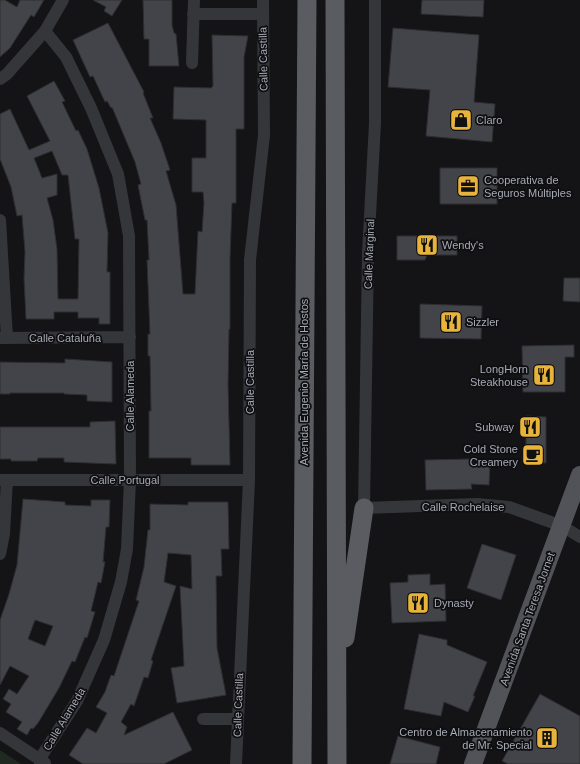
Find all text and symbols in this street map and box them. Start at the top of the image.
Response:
street label: Calle Castilla [256,26,270,91]
shop icon: Claro [448,107,474,133]
place label: Claro [476,114,502,126]
office icon: Cooperativa de Seguros Múltiples [455,173,481,199]
place label: Cooperativa de Seguros Múltiples [484,174,572,199]
street label: Calle Marginal [362,219,376,289]
restaurant icon: Wendy's [414,232,440,258]
place label: Wendy's [442,239,484,251]
street label: Avenida Eugenio María de Hostos [298,298,310,465]
restaurant icon: Sizzler [438,309,464,335]
place label: Sizzler [466,316,499,328]
street label: Calle Cataluña [29,332,102,344]
street label: Calle Castilla [244,349,256,414]
street label: Calle Alameda [124,360,136,431]
restaurant icon: LongHorn Steakhouse [531,362,557,388]
place label: LongHorn Steakhouse [470,363,528,388]
restaurant icon: Subway [517,414,543,440]
place label: Subway [475,421,514,433]
cafe icon: Cold Stone Creamery [520,442,546,468]
place label: Cold Stone Creamery [464,443,518,468]
street label: Calle Portugal [90,474,160,486]
street label: Calle Rochelaise [422,501,504,513]
street label: Avenida Santa Teresa Jornet [497,551,557,687]
restaurant icon: Dynasty [405,590,431,616]
place label: Dynasty [434,597,474,609]
street label: Calle Castilla [231,672,245,737]
street label: Calle Alameda [41,685,88,752]
building icon: Centro de Almacenamiento de Mr. Special [534,725,560,751]
place label: Centro de Almacenamiento de Mr. Special [399,726,532,751]

